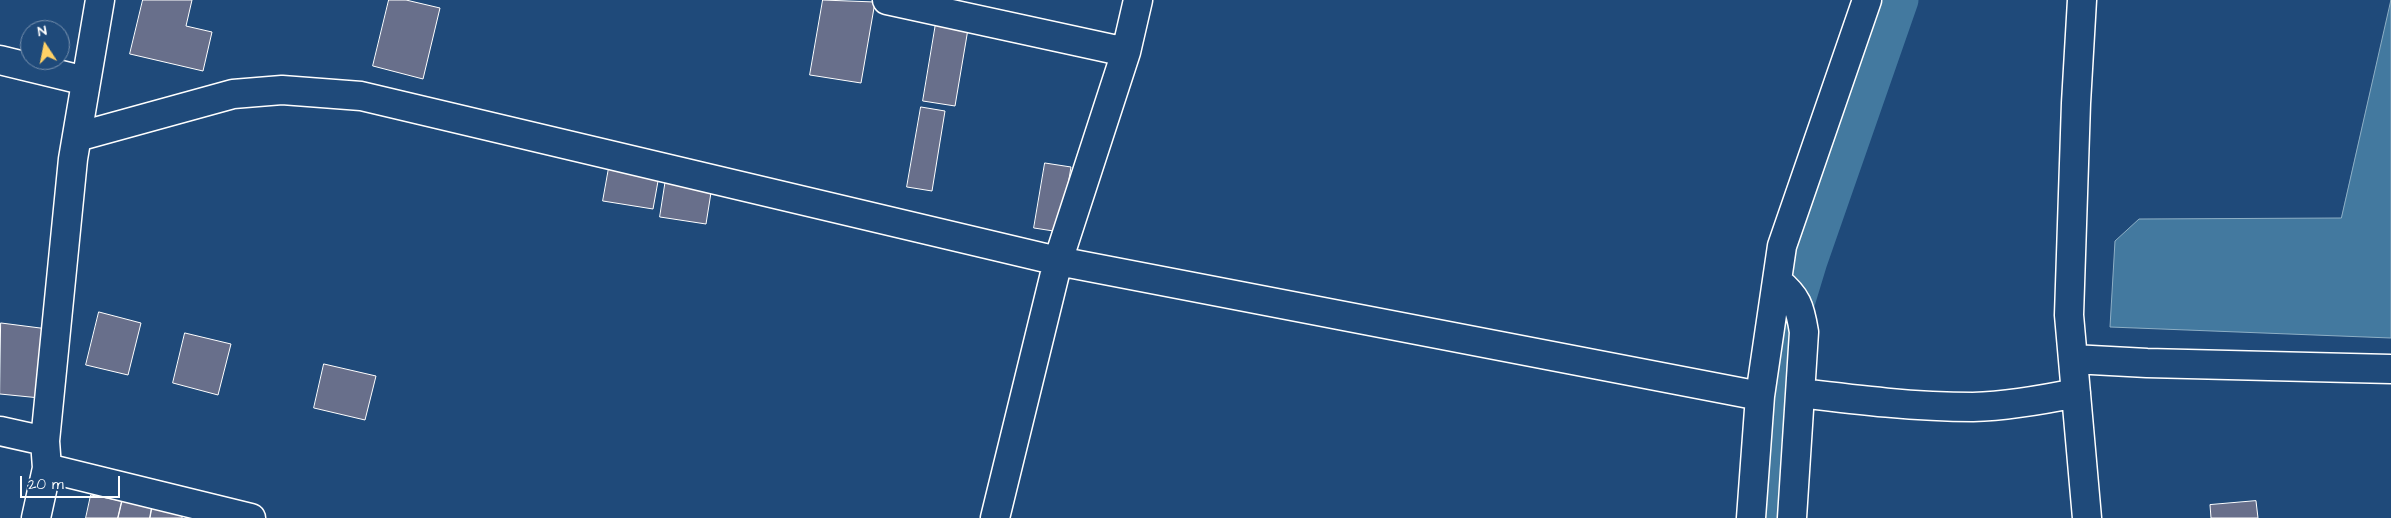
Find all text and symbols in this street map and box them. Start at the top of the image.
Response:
north arrow [20,20,70,70]
text: N [36,21,49,42]
scale bar [22,466,122,498]
text: 20 m [28,474,64,495]

